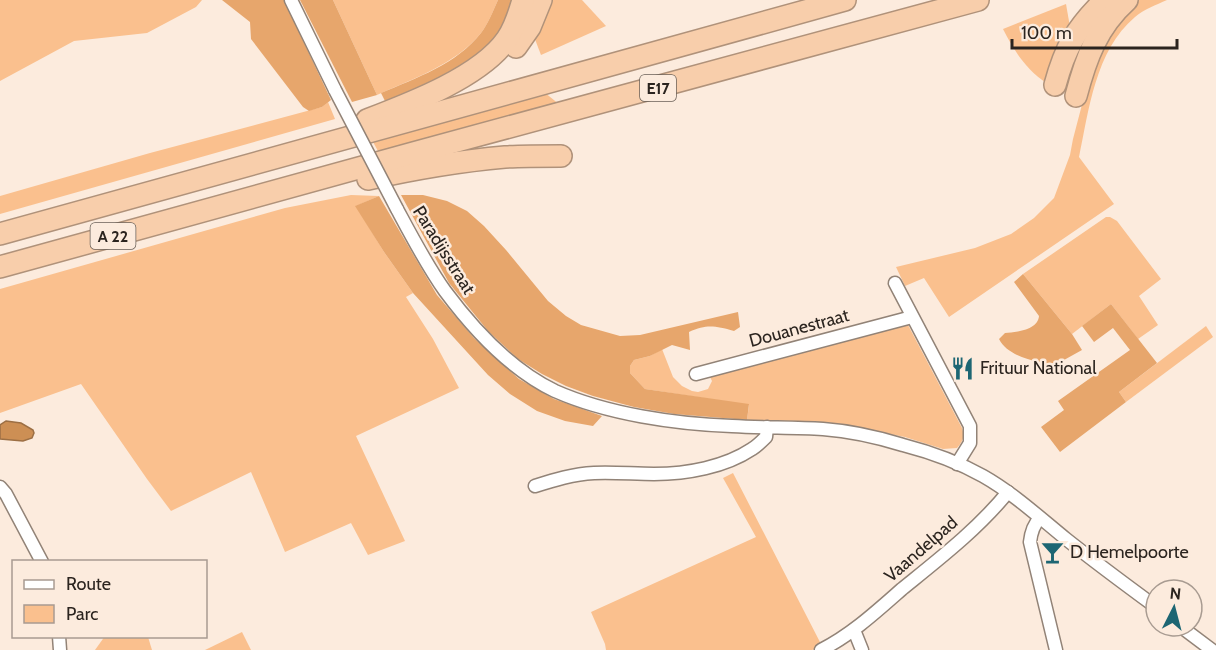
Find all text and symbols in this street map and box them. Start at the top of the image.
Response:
scale bar [1012,12,1177,50]
text: 100 m [1021,22,1072,44]
road number: E17 [640,75,676,101]
street label: Paradijsstraat [408,202,480,298]
road number: A 22 [90,223,136,249]
street label: Douanestraat [747,304,851,352]
restaurant icon: Frituur National [949,355,975,381]
place label: Frituur National [980,357,1097,379]
street label: Vaandelpad [880,511,962,587]
bar icon: D Hemelpoorte [1039,539,1065,565]
place label: D Hemelpoorte [1070,541,1189,563]
legend [12,560,207,638]
text: Route [66,573,111,595]
north arrow [1144,578,1204,638]
text: N [1169,584,1182,604]
text: Parc [66,603,98,625]

